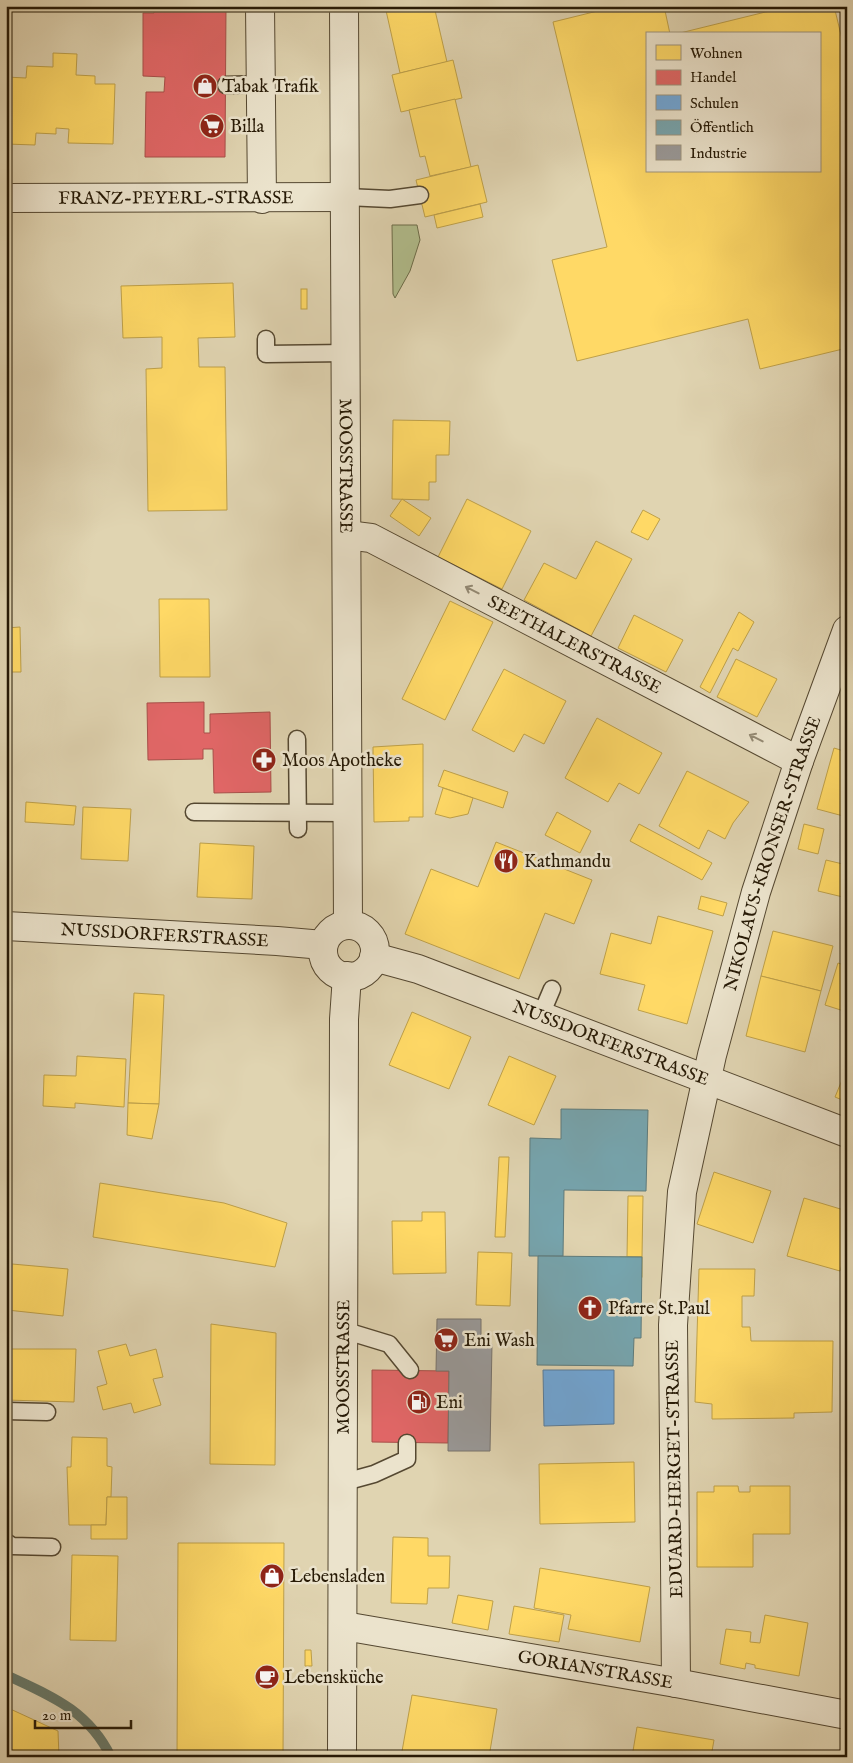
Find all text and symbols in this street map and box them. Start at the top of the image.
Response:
legend [646,32,820,172]
text: Wohnen [690,44,742,63]
text: Handel [690,68,737,87]
shop icon: Tabak Trafik [192,73,218,99]
place label: Tabak Trafik [222,76,319,99]
text: Schulen [690,94,739,113]
supermarket icon: Billa [199,113,225,139]
place label: Billa [230,116,265,139]
text: Öffentlich [690,118,754,137]
text: Industrie [690,144,747,163]
street label: FRANZ-PEYERL-STRASSE [58,187,294,211]
street label: MOOSSTRASSE [333,398,356,534]
one-way arrow [465,585,480,594]
street label: SEETHALERSTRASSE [483,591,665,700]
street label: NIKOLAUS-KRONSER-STRASSE [720,713,827,994]
one-way arrow [748,733,763,743]
pharmacy icon: Moos Apotheke [251,747,277,773]
place label: Moos Apotheke [282,750,402,773]
restaurant icon: Kathmandu [493,848,519,874]
place label: Kathmandu [524,851,611,874]
street label: NUSSDORFERSTRASSE [60,919,269,954]
street label: NUSSDORFERSTRASSE [509,996,712,1092]
church icon: Pfarre St.Paul [577,1295,603,1321]
place label: Pfarre St.Paul [608,1298,710,1321]
street label: MOOSSTRASSE [333,1300,356,1434]
supermarket icon: Eni Wash [433,1327,459,1353]
place label: Eni Wash [464,1330,535,1353]
street label: EDUARD-HERGET-STRASSE [662,1340,689,1598]
fuel station icon: Eni [406,1389,432,1415]
place label: Eni [436,1392,463,1415]
shop icon: Lebensladen [259,1563,285,1589]
place label: Lebensladen [290,1566,386,1589]
street label: GORIANSTRASSE [516,1646,674,1695]
cafe icon: Lebensküche [254,1664,280,1690]
place label: Lebensküche [284,1667,384,1690]
scale bar [35,1698,131,1730]
text: 20 m [42,1706,72,1725]

